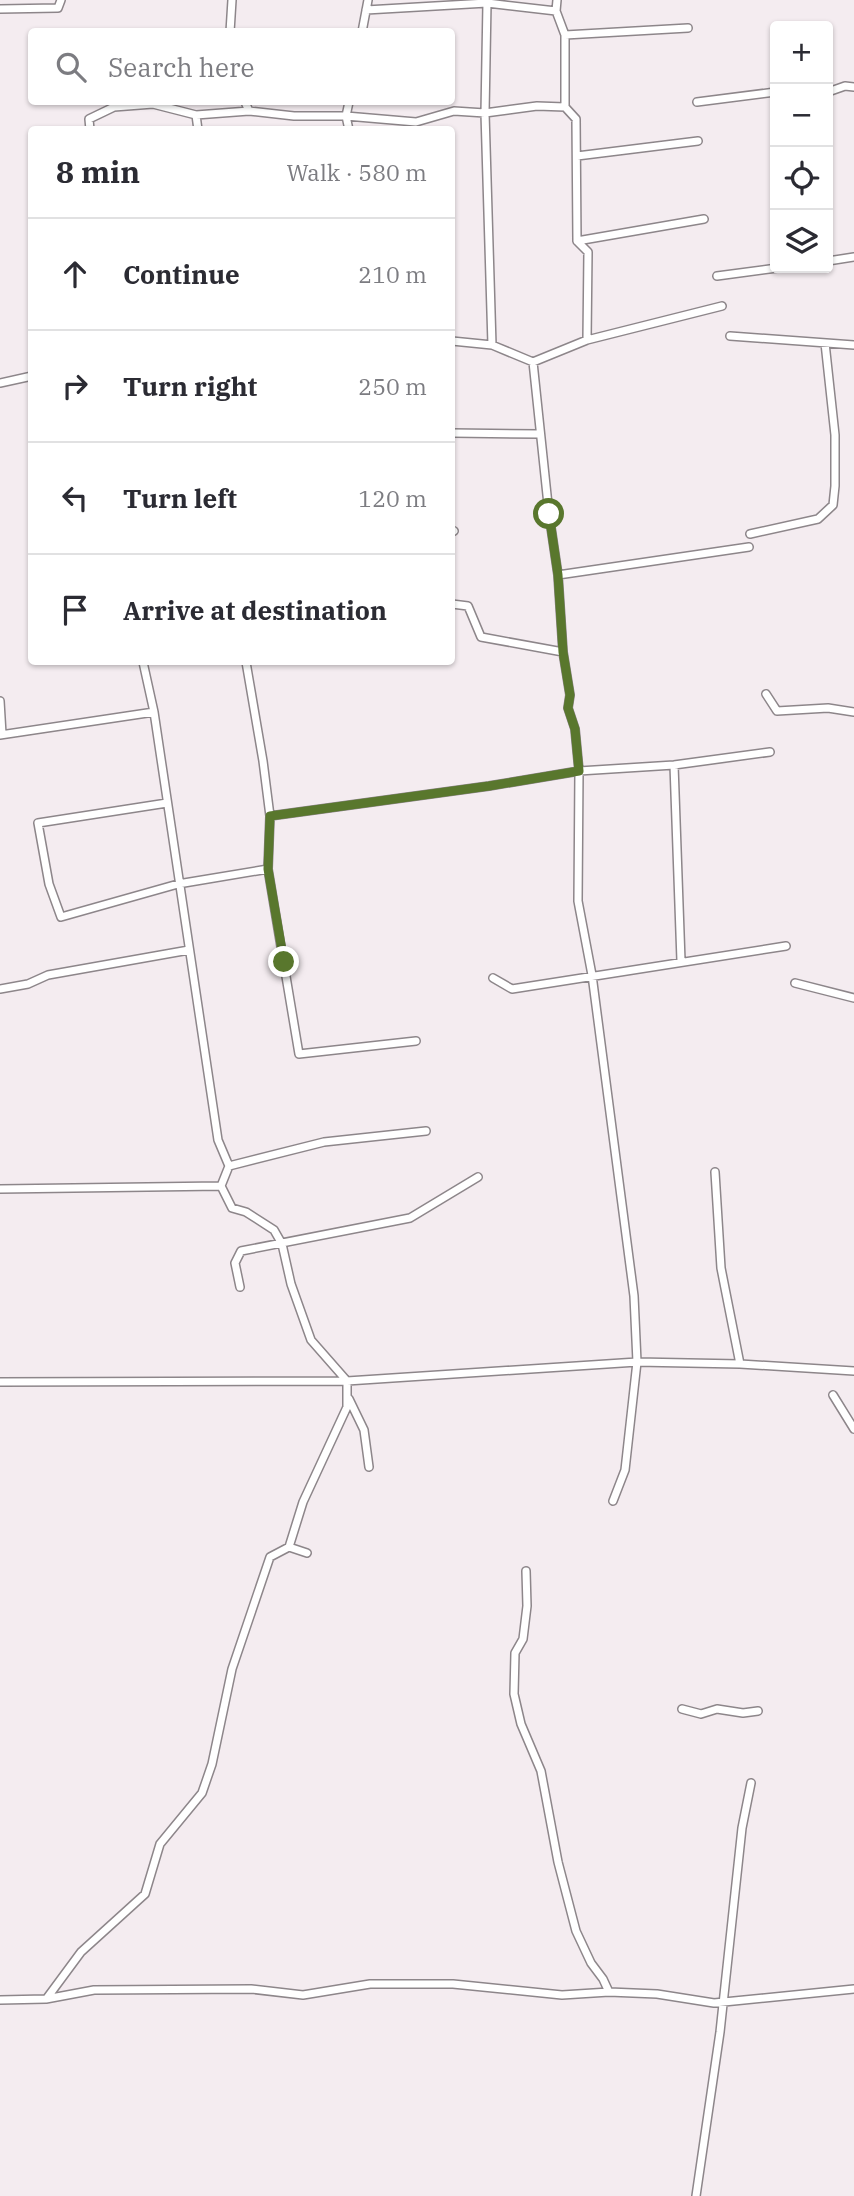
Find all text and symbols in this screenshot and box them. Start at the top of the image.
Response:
map controls [770,21,833,273]
button: + [770,21,833,84]
search box [28,28,455,105]
icon: search [52,48,90,86]
text: Search here [108,50,254,84]
button: − [770,84,833,147]
button: locate [770,147,833,210]
text: 8 min [56,152,140,191]
text: Walk · 580 m [286,157,427,187]
button: layers [770,210,833,273]
icon: ahead [56,255,94,293]
text: Continue [123,257,240,291]
text: 210 m [358,259,427,289]
icon: right [56,367,94,405]
text: Turn right [123,369,257,403]
text: 250 m [358,371,427,401]
icon: left [56,479,94,517]
text: Turn left [123,481,237,515]
text: 120 m [358,483,427,513]
route start [533,498,564,529]
icon: arrive [56,591,94,629]
text: Arrive at destination [123,593,387,627]
route end [268,946,299,977]

